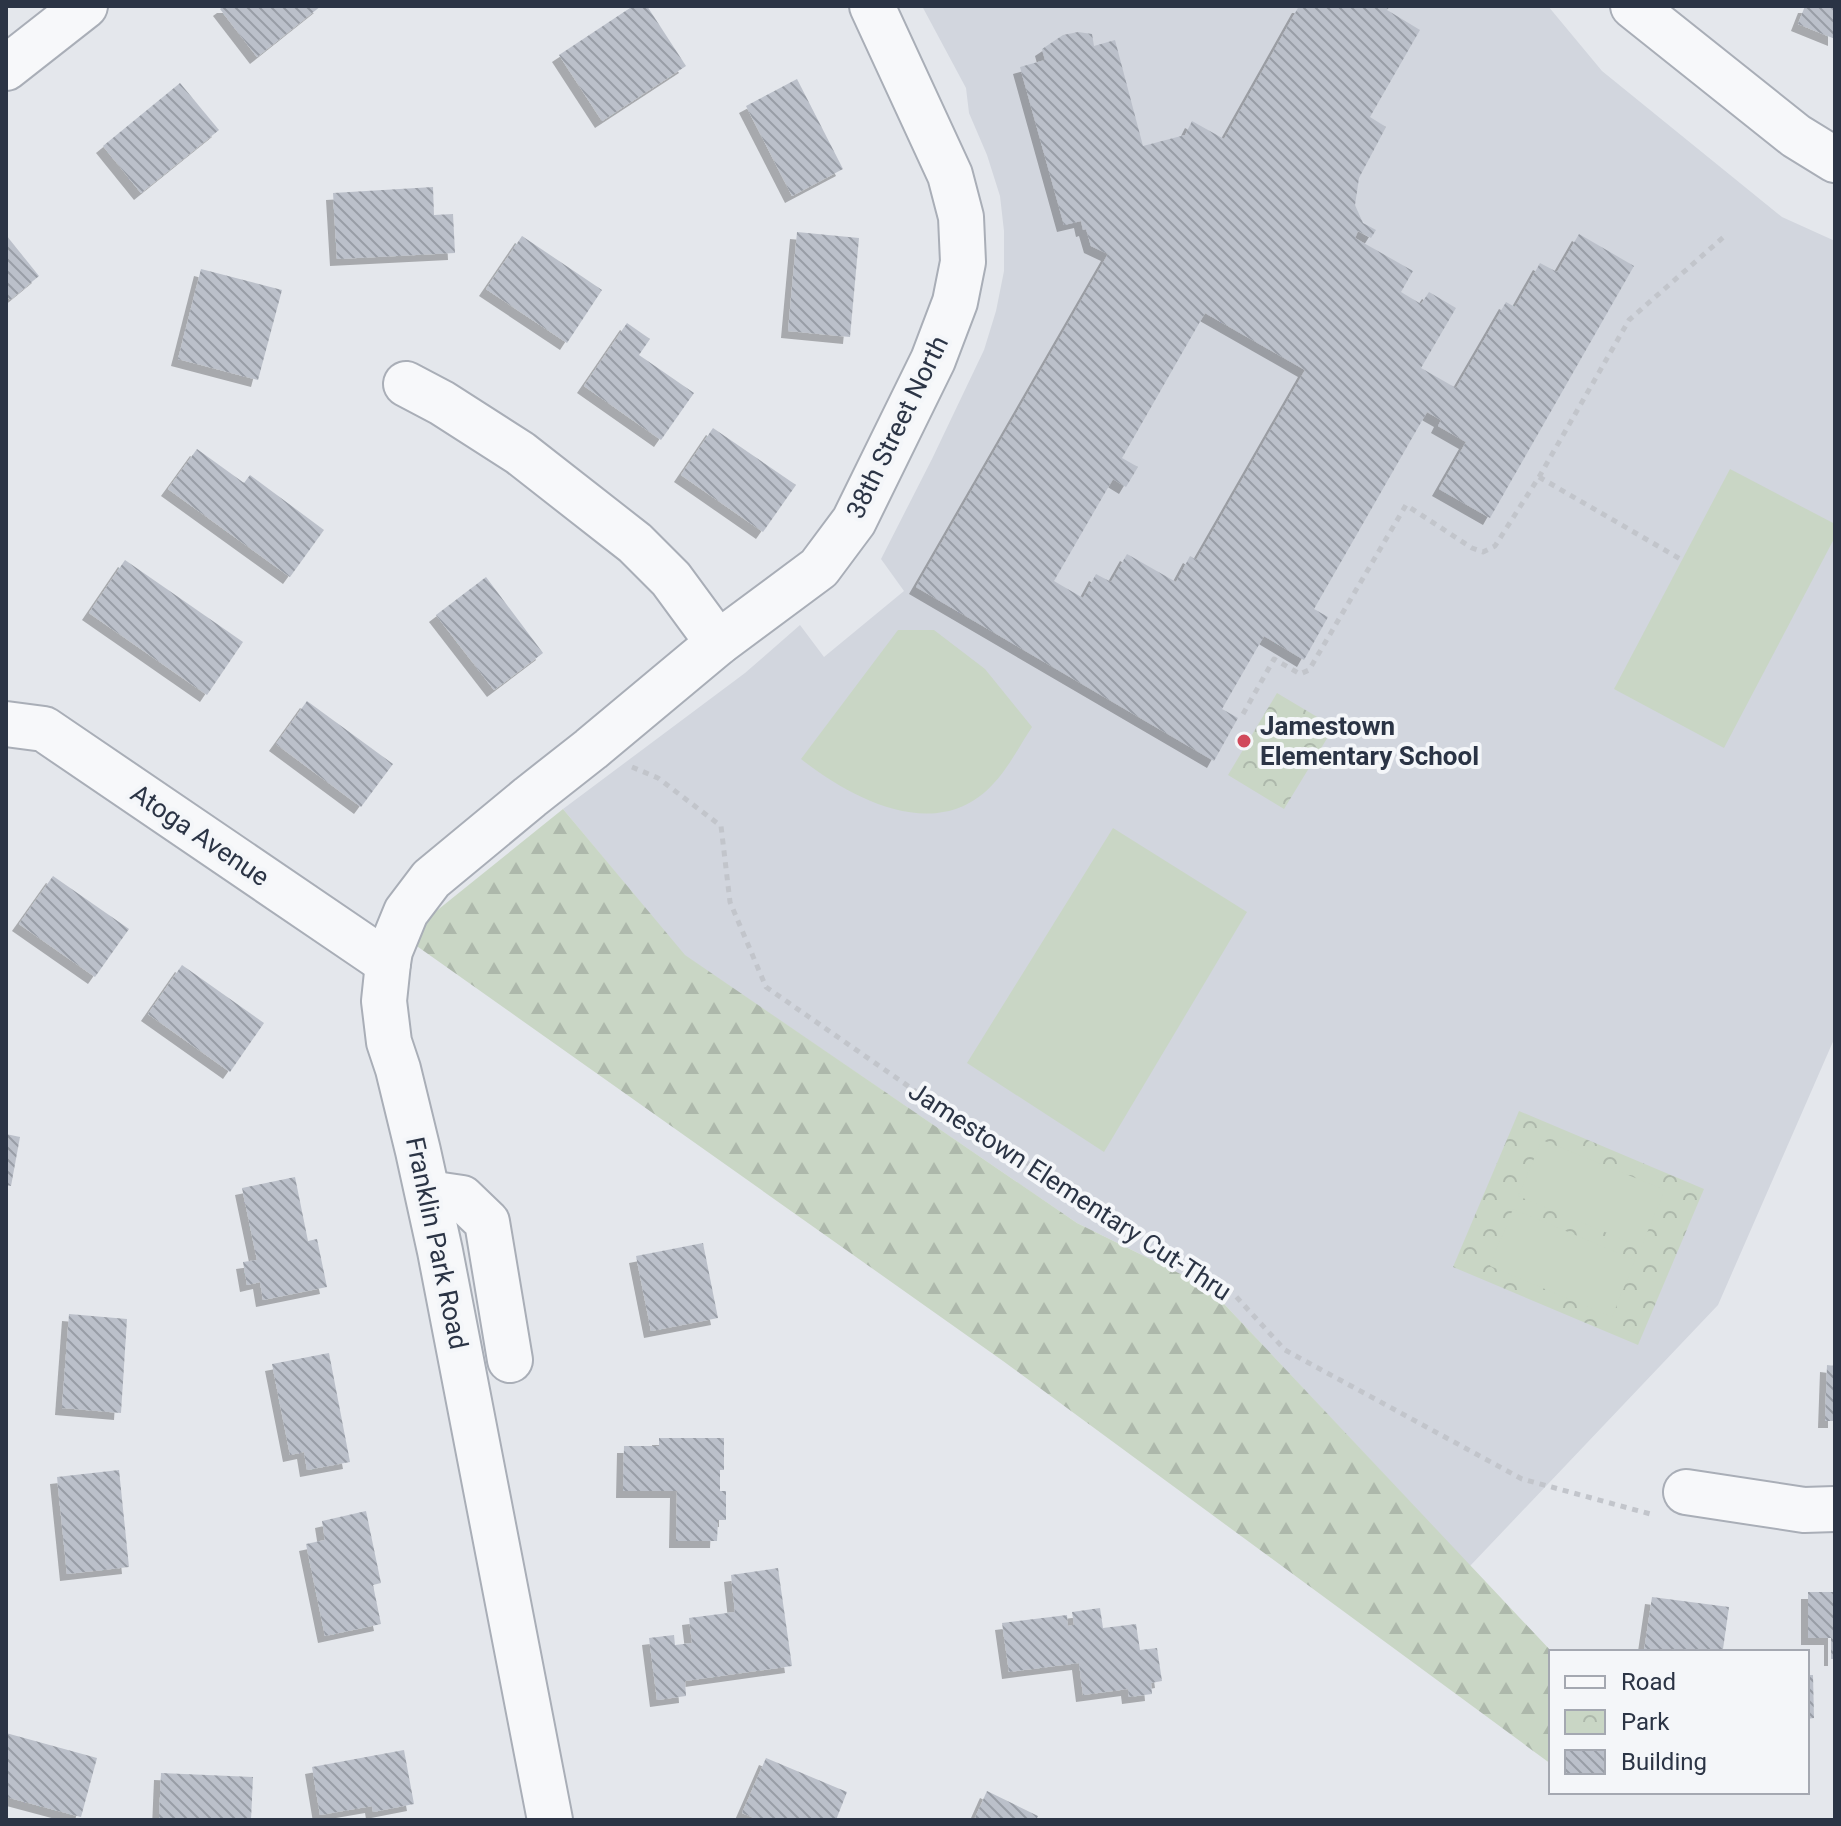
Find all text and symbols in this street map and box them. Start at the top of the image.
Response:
street label: 38th Street North [840,331,954,523]
place label: Jamestown Elementary School [1260,711,1479,771]
marker: Jamestown Elementary School [1235,732,1253,750]
street label: Atoga Avenue [125,778,275,892]
street label: Jamestown Elementary Cut-Thru [903,1075,1237,1307]
street label: Franklin Park Road [400,1134,474,1352]
legend [1549,1650,1809,1794]
text: Road [1621,1668,1676,1696]
text: Park [1621,1708,1670,1736]
text: Building [1621,1748,1707,1776]

